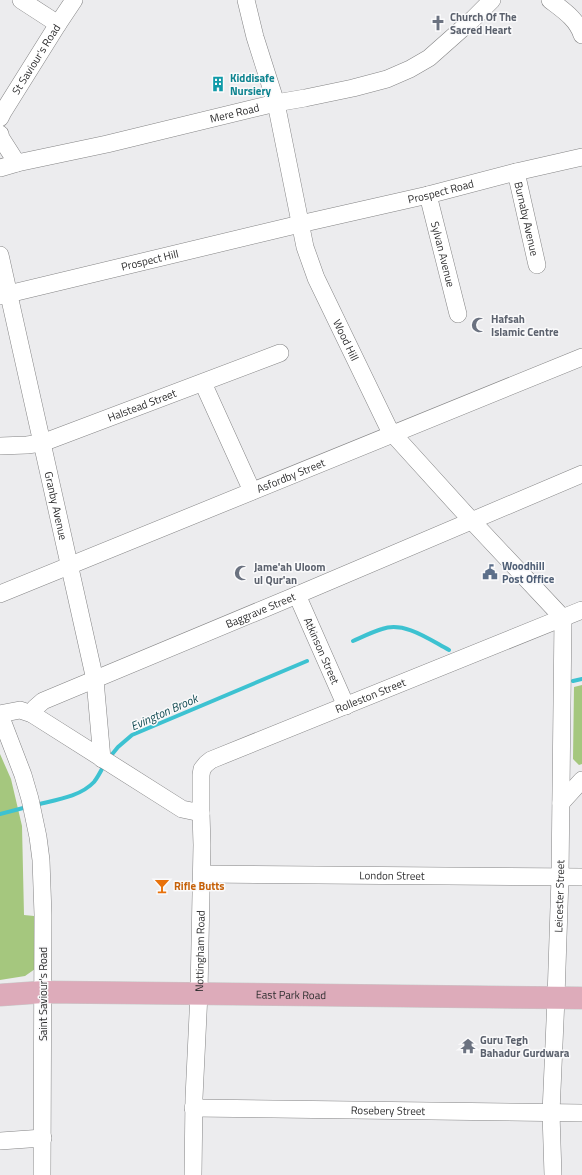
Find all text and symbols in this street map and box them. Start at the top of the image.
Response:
place label: Church Of The Sacred Heart [450,9,517,38]
church icon: Church Of The Sacred Heart [429,14,447,32]
street label: St Saviour's Road [8,21,64,98]
place label: Kiddisafe Nursiery [230,70,275,99]
building icon: Kiddisafe Nursiery [209,75,227,93]
street label: Mere Road [208,99,261,127]
street label: Prospect Road [406,175,476,207]
street label: Burnaby Avenue [510,180,543,258]
street label: Sylvan Avenue [427,220,459,289]
street label: Prospect Hill [119,245,180,275]
place label: Hafsah Islamic Centre [491,311,559,340]
mosque icon: Hafsah Islamic Centre [470,316,488,334]
street label: Wood Hill [329,317,363,363]
street label: Halstead Street [105,385,179,425]
street label: Asfordby Street [254,454,327,497]
street label: Granby Avenue [41,470,72,542]
place label: Woodhill Post Office [502,558,555,587]
place label: Jame'ah Uloom ul Qur'an [254,559,326,588]
public building icon: Woodhill Post Office [481,563,499,581]
mosque icon: Jame'ah Uloom ul Qur'an [233,564,251,582]
street label: Baggrave Street [223,588,298,632]
street label: Atkinson Street [300,615,343,687]
street label: Rolleston Street [333,674,408,717]
water label: Evington Brook [127,688,202,735]
street label: Leicester Street [550,860,568,933]
street label: London Street [359,867,425,884]
bar icon: Rifle Butts [153,877,171,895]
place label: Rifle Butts [174,878,225,894]
street label: Nottingham Road [191,910,209,992]
street label: Saint Saviour's Road [35,947,51,1041]
street label: East Park Road [256,986,326,1003]
place label: Guru Tegh Bahadur Gurdwara [480,1032,570,1061]
temple icon: Guru Tegh Bahadur Gurdwara [459,1037,477,1055]
street label: Rosebery Street [351,1102,425,1119]

